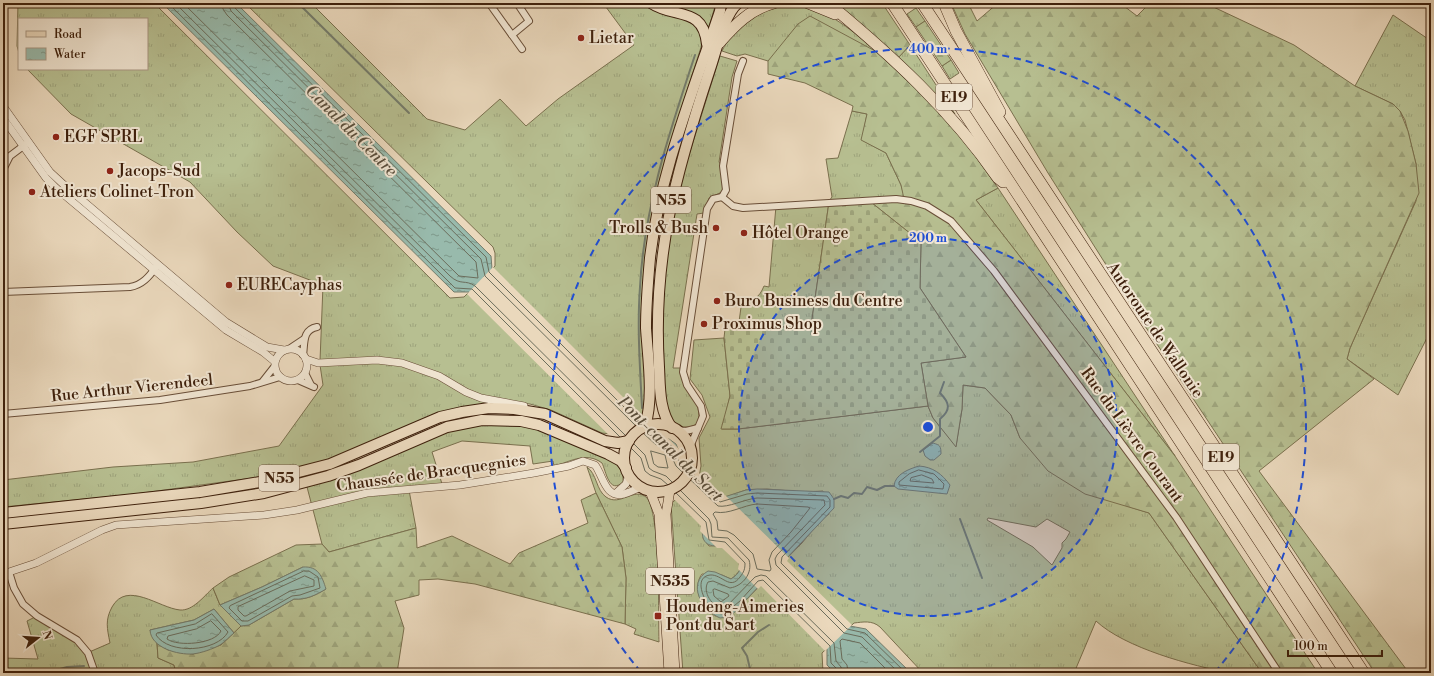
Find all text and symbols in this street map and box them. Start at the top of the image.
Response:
legend [18,18,148,70]
text: Road [54,27,82,42]
place label: Lietar [589,28,634,48]
marker: Lietar [576,33,586,43]
text: 400 m [909,42,947,57]
text: Water [53,47,86,62]
water label: Canal du Centre [300,80,402,182]
road number: E19 [936,84,972,110]
place label: EGF SPRL [64,127,143,147]
marker: EGF SPRL [51,132,61,142]
place label: Jacops-Sud [117,161,200,181]
marker: Jacops-Sud [105,166,115,176]
place label: Ateliers Colinet-Tron [39,182,194,202]
marker: Ateliers Colinet-Tron [27,187,37,197]
road number: N55 [651,187,691,213]
place label: Trolls & Bush [609,218,708,238]
marker: Trolls & Bush [711,223,721,233]
place label: Hôtel Orange [752,223,849,243]
marker: Hôtel Orange [739,228,749,238]
text: 200 m [909,231,947,246]
street label: Autoroute de Wallonie [1102,257,1208,402]
place label: EURECayphas [237,275,342,295]
marker: EURECayphas [224,280,234,290]
place label: Buro Business du Centre [724,291,903,311]
marker: Buro Business du Centre [712,296,722,306]
place label: Proximus Shop [712,314,822,334]
marker: Proximus Shop [699,319,709,329]
street label: Rue du Lièvre Courant [1076,363,1188,507]
street label: Rue Arthur Vierendeel [50,370,214,406]
water label: Pont-canal du Sart [612,391,728,507]
centre of rings [921,420,935,434]
road number: E19 [1203,444,1239,470]
street label: Chaussée de Bracquegnies [335,450,527,496]
road number: N55 [259,465,299,491]
road number: N535 [646,568,694,594]
place label: Houdeng-Aimeries Pont du Sart [666,597,804,635]
marker: Houdeng-Aimeries Pont du Sart [653,611,663,621]
north arrow [18,618,58,658]
text: N [39,629,55,642]
scale bar [1288,632,1382,658]
text: 100 m [1294,639,1328,654]

